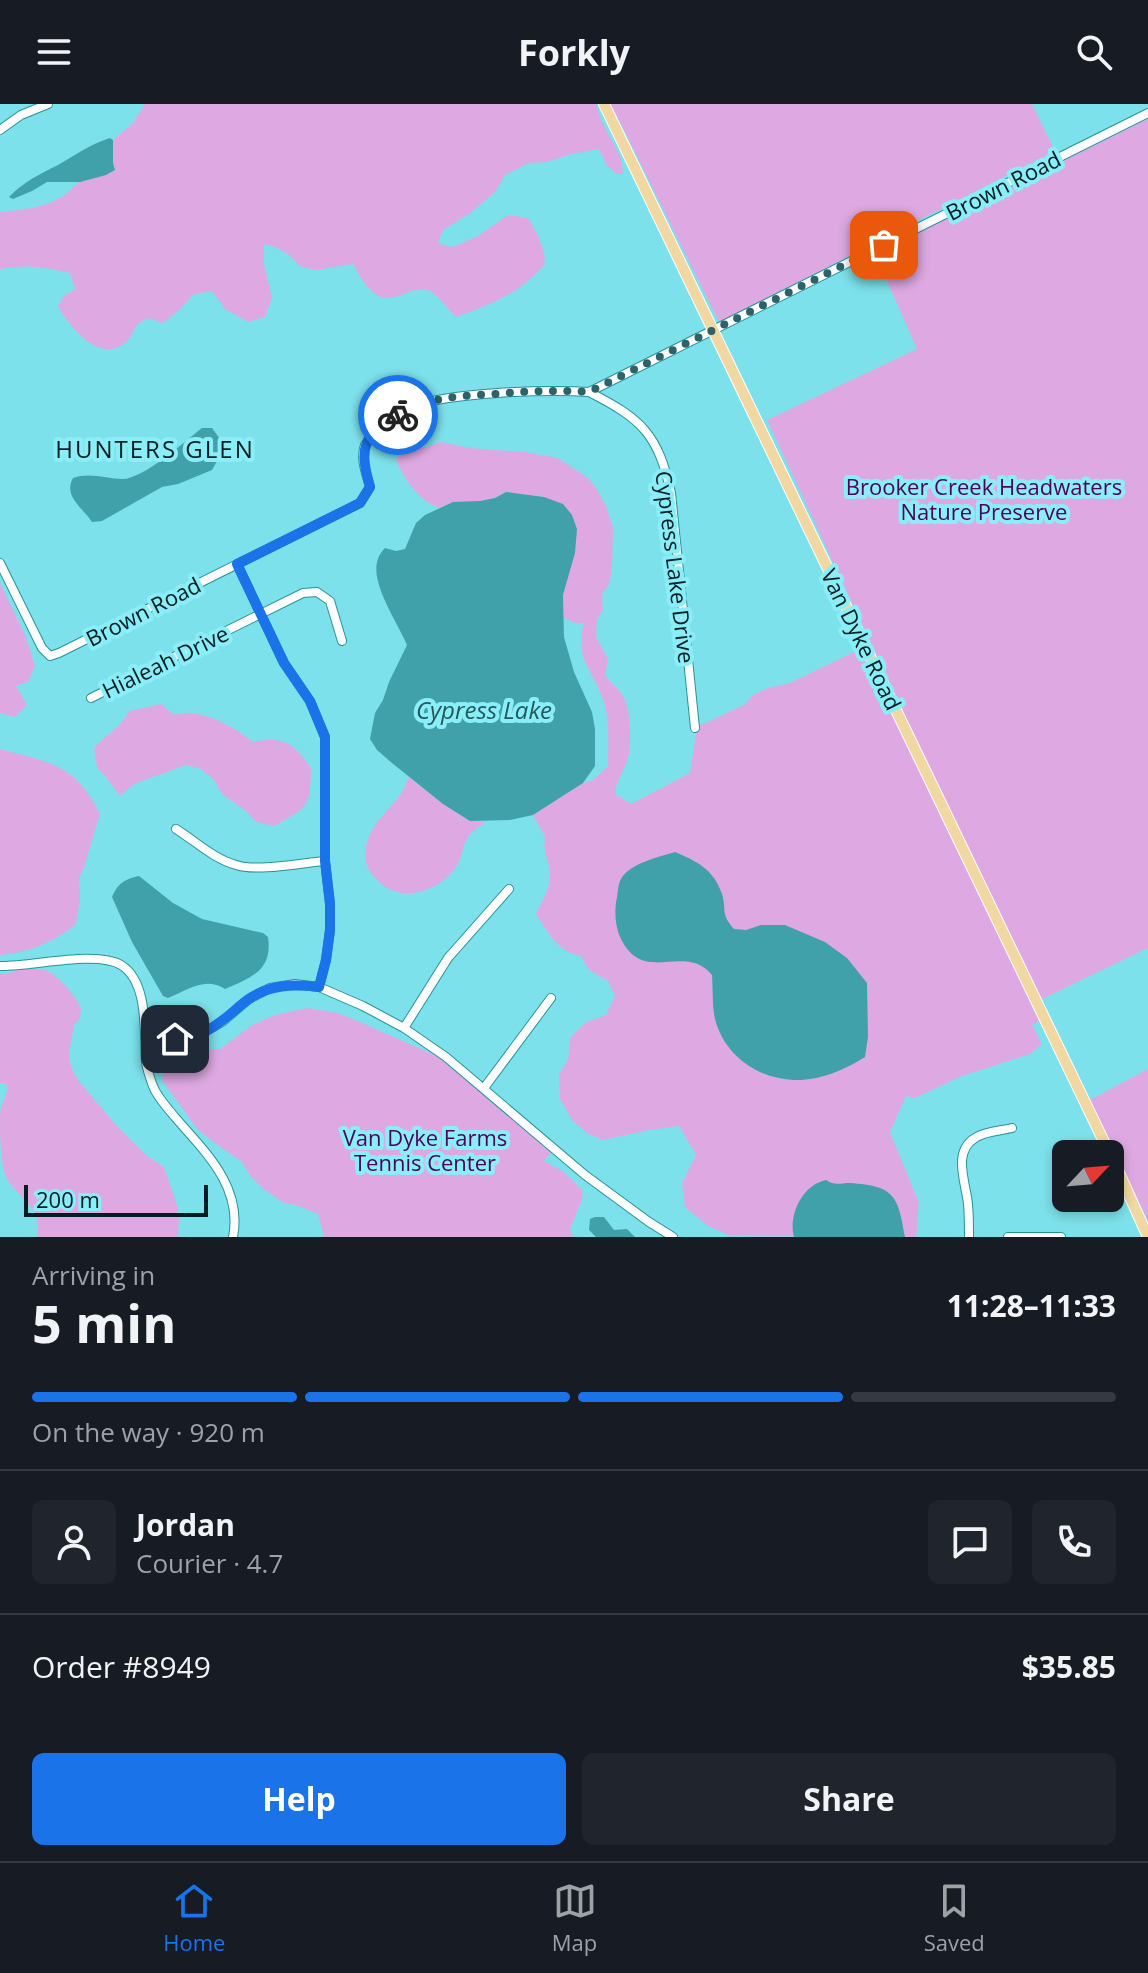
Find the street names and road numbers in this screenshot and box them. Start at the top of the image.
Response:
street label: Brown Road [940,143,1066,227]
street label: Cypress Lake Drive [649,469,703,665]
street label: Van Dyke Road [815,563,909,715]
street label: Brown Road [80,569,206,653]
street label: Hialeah Drive [97,617,233,705]

